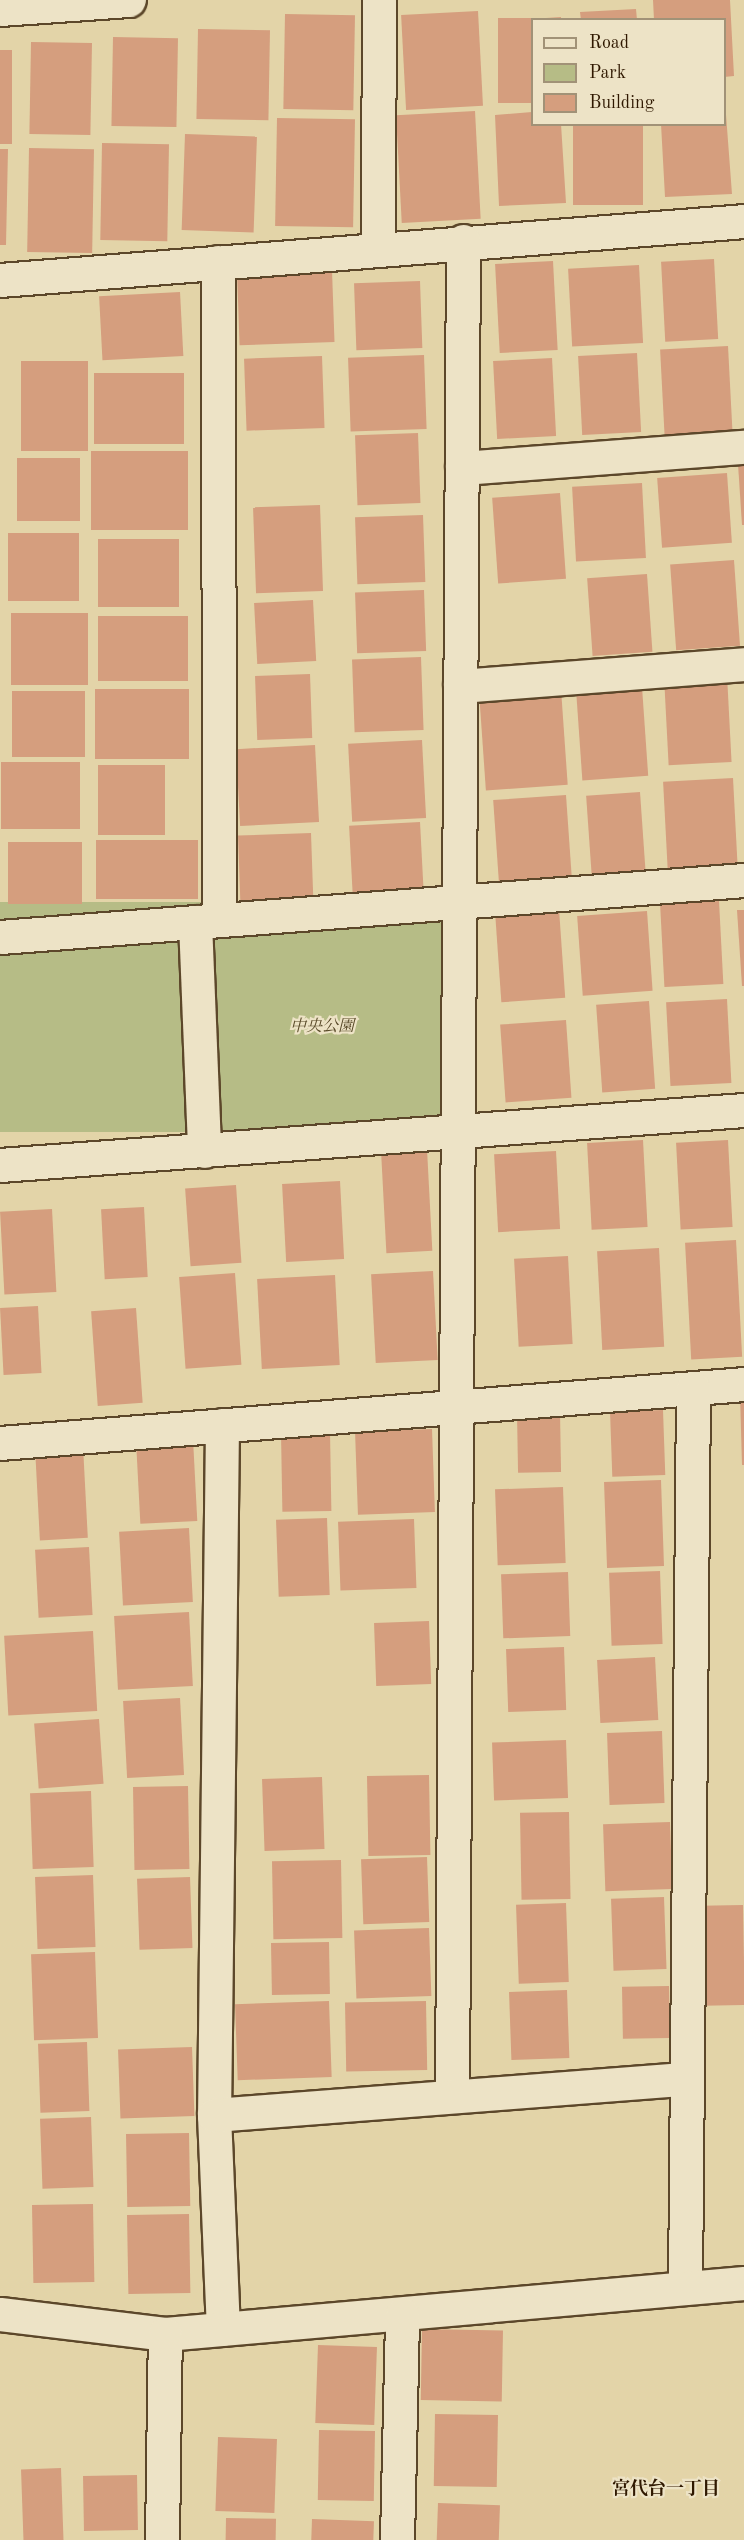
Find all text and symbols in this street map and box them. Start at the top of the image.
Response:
legend [531,18,726,126]
text: Road [589,34,629,52]
text: Park [589,64,626,82]
text: Building [589,94,654,112]
park label: 中央公園 [290,1017,354,1037]
district label: 宮代台一丁目 [612,2478,720,2500]

